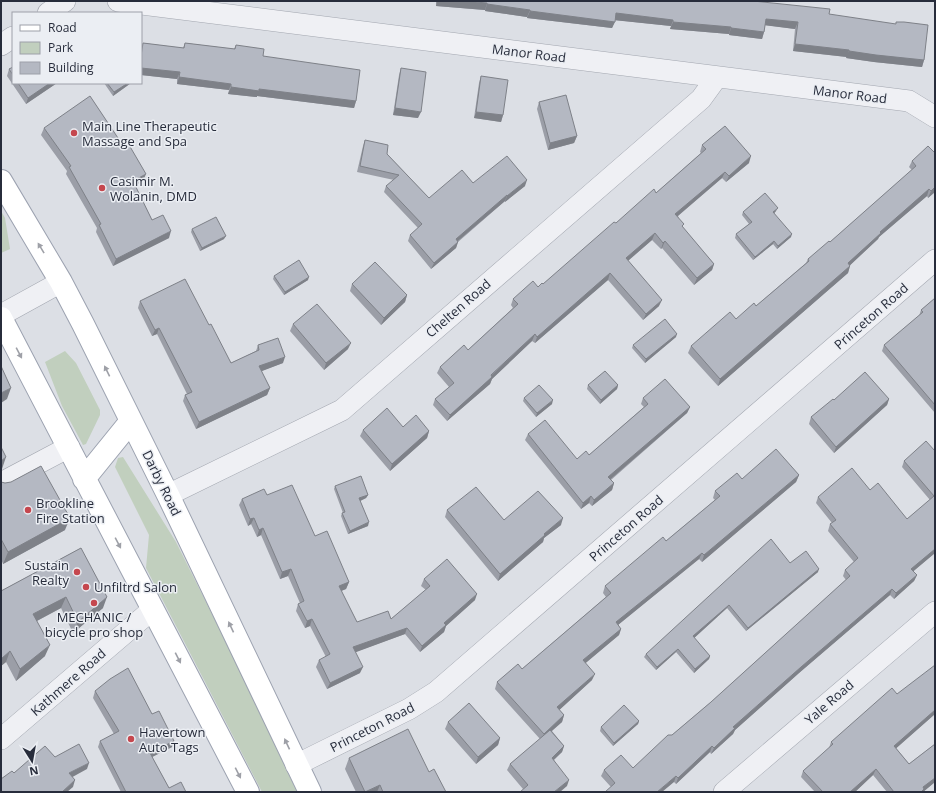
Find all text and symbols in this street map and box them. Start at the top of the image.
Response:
legend [12,12,142,84]
text: Road [48,19,77,36]
text: Park [48,39,74,56]
street label: Manor Road [491,40,567,66]
text: Building [48,59,94,76]
street label: Manor Road [812,81,888,107]
place label: Main Line Therapeutic Massage and Spa [82,117,217,150]
marker: Main Line Therapeutic Massage and Spa [69,128,79,138]
place label: Casimir M. Wolanin, DMD [110,172,197,205]
marker: Casimir M. Wolanin, DMD [97,183,107,193]
one-way arrow [37,242,44,254]
street label: Chelten Road [422,275,494,341]
street label: Princeton Road [830,279,912,353]
one-way arrow [16,347,22,358]
one-way arrow [103,365,110,377]
street label: Darby Road [138,447,186,519]
street label: Princeton Road [585,491,667,565]
place label: Brookline Fire Station [36,494,105,527]
marker: Brookline Fire Station [23,505,33,515]
one-way arrow [114,537,121,548]
place label: Sustain Realty [25,556,69,589]
marker: Sustain Realty [72,567,82,577]
place label: Unfiltrd Salon [94,578,177,596]
marker: Unfiltrd Salon [81,582,91,592]
marker: MECHANIC / bicycle pro shop [89,598,99,608]
place label: MECHANIC / bicycle pro shop [45,608,143,641]
one-way arrow [228,621,234,632]
street label: Kathmere Road [27,644,109,720]
one-way arrow [175,652,181,663]
street label: Yale Road [801,676,857,728]
street label: Princeton Road [327,698,417,756]
place label: Havertown Auto Tags [139,723,205,756]
marker: Havertown Auto Tags [126,734,136,744]
one-way arrow [284,739,290,750]
north arrow [12,741,52,781]
text: N [28,763,40,780]
one-way arrow [235,767,241,779]

